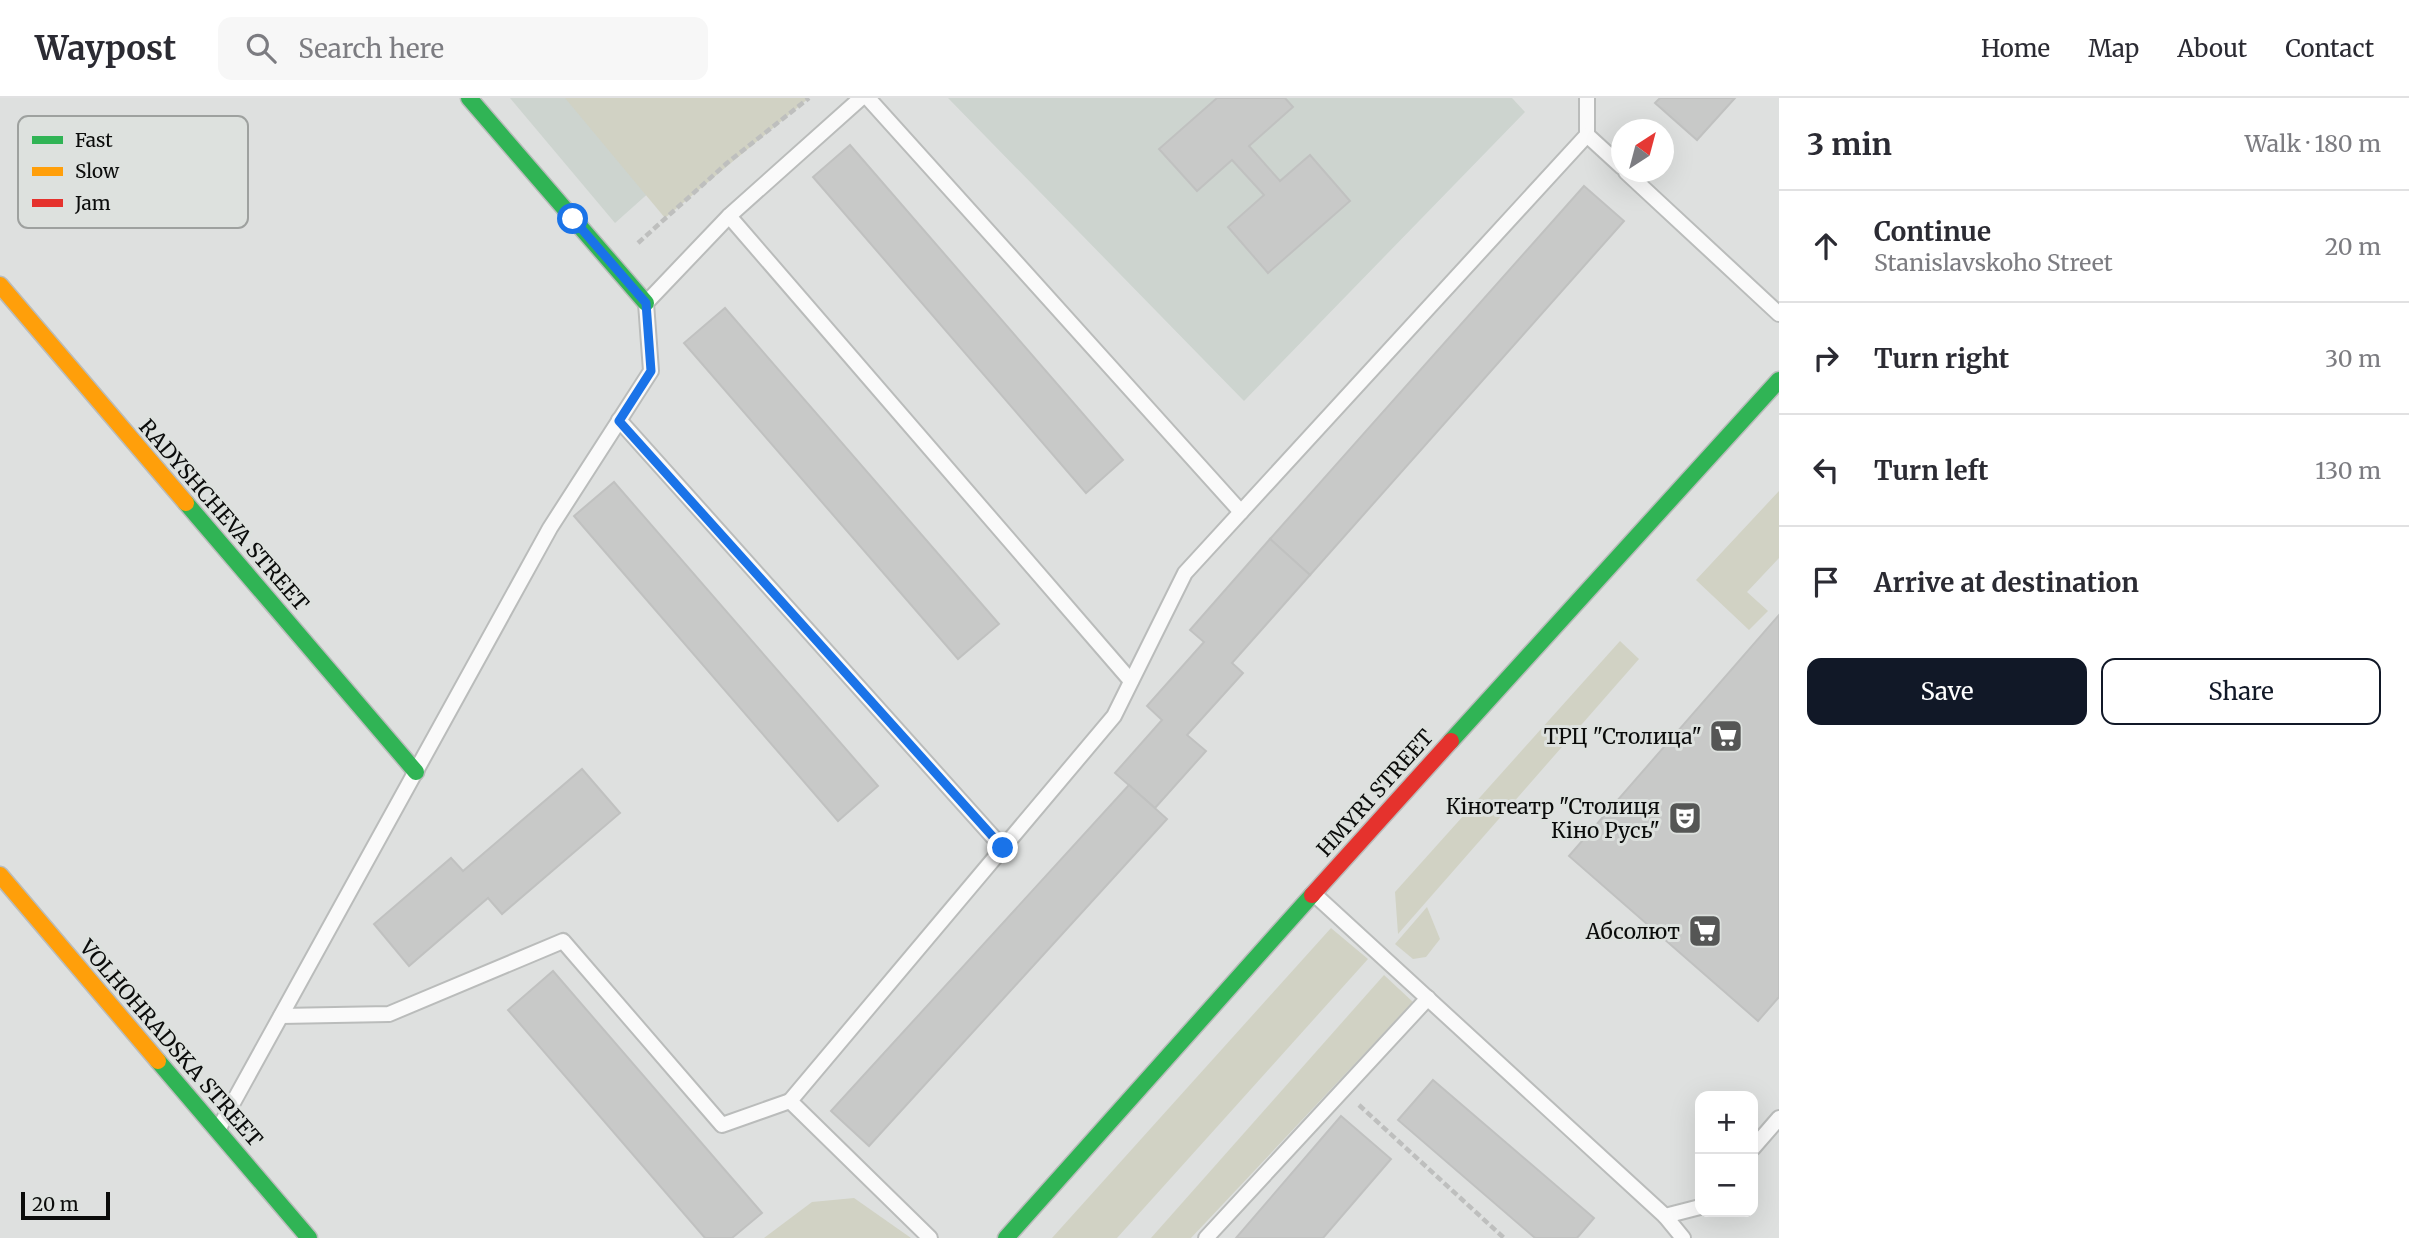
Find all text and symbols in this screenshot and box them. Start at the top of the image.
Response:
search box [218,17,708,80]
text: Waypost [35,28,176,69]
icon: search [242,29,280,67]
text: Search here [298,32,444,65]
text: Home [1981,33,2050,64]
text: Map [2088,33,2139,64]
text: About [2177,33,2247,64]
text: Contact [2285,33,2374,64]
legend [18,116,248,228]
north arrow [1611,119,1674,182]
text: 3 min [1807,125,1892,163]
text: Fast [75,128,113,152]
text: Walk · 180 m [2245,129,2381,158]
text: Slow [75,159,120,183]
text: Jam [74,191,111,215]
route start [557,203,588,234]
text: Continue [1874,215,1991,248]
icon: ahead [1807,227,1845,265]
text: 20 m [2325,232,2381,261]
text: Stanislavskoho Street [1874,248,2113,277]
icon: right [1807,339,1845,377]
text: Turn right [1874,342,2009,375]
text: 30 m [2325,344,2381,373]
street label: RADYSHCHEVA STREET [133,413,315,617]
icon: left [1807,451,1845,489]
text: Turn left [1874,454,1988,487]
text: 130 m [2315,456,2381,485]
icon: arrive [1807,563,1845,601]
text: Arrive at destination [1874,566,2139,599]
button: Save [1807,658,2087,725]
button: Share [2101,658,2381,725]
supermarket icon: ТРЦ "Столица" [1707,717,1745,755]
place label: ТРЦ "Столица" [1544,723,1702,750]
street label: HMYRI STREET [1311,724,1439,862]
place label: Кінотеатр "Столиця Кіно Русь" [1446,793,1660,844]
theatre icon: Кінотеатр "Столиця Кіно Русь" [1666,799,1704,837]
route end [987,832,1018,863]
supermarket icon: Абсолют [1686,912,1724,950]
place label: Абсолют [1585,918,1680,945]
street label: VOLHOHRADSKA STREET [73,933,269,1152]
map controls [1695,1091,1758,1217]
button: + [1695,1091,1758,1154]
button: − [1695,1154,1758,1217]
scale bar [21,1189,110,1221]
text: 20 m [32,1192,79,1216]

